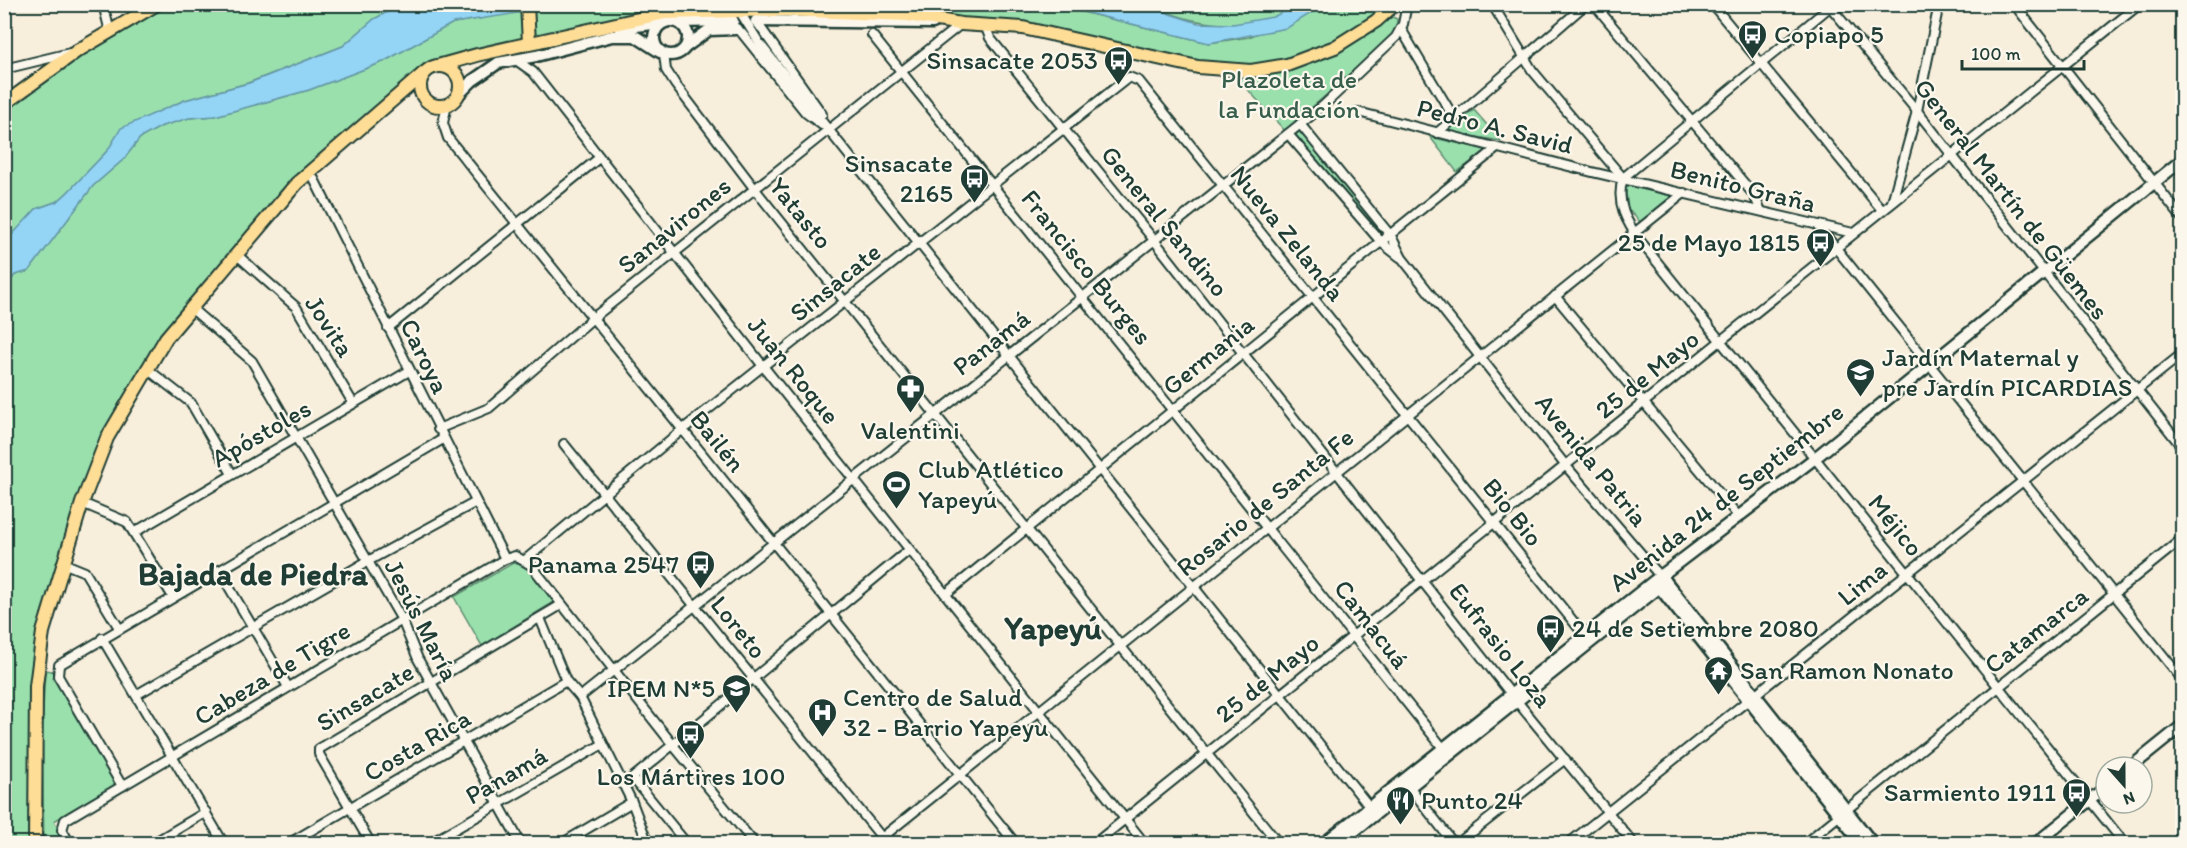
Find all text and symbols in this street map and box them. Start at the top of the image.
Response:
bus stop icon: Copiapo 5 [1737,18,1769,60]
place label: Copiapo 5 [1774,18,1884,50]
scale bar [1962,33,2084,71]
text: 100 m [1971,43,2021,65]
place label: Sinsacate 2053 [926,44,1098,76]
bus stop icon: Sinsacate 2053 [1103,44,1135,86]
park label: Plazoleta de la Fundación [1218,63,1360,125]
street label: General Martín de Güemes [1908,72,2116,326]
street label: Pedro A. Savid [1414,91,1576,161]
street label: General Sandino [1094,139,1236,303]
place label: Sinsacate 2165 [845,147,953,209]
street label: Benito Graña [1667,152,1819,220]
street label: Nueva Zelanda [1223,159,1353,308]
bus stop icon: Sinsacate 2165 [958,162,990,204]
street label: Sanavirones [611,170,737,280]
street label: Yatasto [762,170,840,256]
street label: Francisco Burges [1014,183,1160,351]
place label: 25 de Mayo 1815 [1618,226,1800,258]
bus stop icon: 25 de Mayo 1815 [1805,226,1837,268]
street label: Sinsacate [783,236,887,328]
street label: Jovita [298,289,362,363]
street label: Panamá [946,302,1036,382]
street label: Germania [1155,308,1261,402]
street label: Juan Roque [741,310,847,430]
street label: Caroya [393,313,457,399]
street label: 25 de Mayo [1589,322,1705,426]
place label: Jardín Maternal y pre Jardín PICARDIAS [1882,341,2132,403]
school or university icon: Jardín Maternal y pre Jardín PICARDIAS [1845,356,1877,398]
pharmacy icon: Valentini [894,372,926,414]
street label: Avenida Patria [1529,387,1656,533]
street label: Apóstoles [206,392,316,474]
street label: Avenida 24 de Septiembre [1602,395,1850,599]
street label: Bailén [683,403,753,479]
place label: Valentini [860,414,960,446]
street label: Rosario de Santa Fe [1170,421,1360,583]
place label: Club Atlético Yapeyú [918,453,1064,515]
sports icon: Club Atlético Yapeyú [881,468,913,510]
street label: Bio Bio [1476,471,1550,553]
street label: Méjico [1861,487,1931,563]
place label: Panama 2547 [528,548,679,580]
bus stop icon: Panama 2547 [684,548,716,590]
street label: Lima [1831,553,1893,613]
street label: Jesús María [378,554,467,687]
district label: Bajada de Piedra [138,555,368,593]
street label: Camacuá [1327,573,1417,675]
street label: Eufrasio Loza [1442,576,1560,714]
street label: Catamarca [1978,579,2095,681]
street label: Loreto [704,589,774,665]
district label: Yapeyú [1003,609,1102,647]
bus stop icon: 24 de Setiembre 2080 [1535,612,1567,654]
place label: 24 de Setiembre 2080 [1572,612,1819,644]
street label: Cabeza de Tigre [188,614,356,732]
street label: 25 de Mayo [1209,626,1325,730]
temple icon: San Ramon Nonato [1703,654,1735,696]
place label: San Ramon Nonato [1740,654,1954,686]
street label: Sinsacate [310,655,420,739]
place label: IPEM N*5 [607,672,715,704]
school or university icon: IPEM N*5 [720,672,752,714]
place label: Centro de Salud 32 - Barrio Yapeyu [843,681,1048,743]
hospital icon: Centro de Salud 32 - Barrio Yapeyu [806,696,838,738]
street label: Costa Rica [358,701,477,788]
bus stop icon: Los Mártires 100 [675,718,707,760]
street label: Panamá [459,739,553,811]
north arrow [2094,755,2154,815]
place label: Los Mártires 100 [597,760,785,792]
place label: Sarmiento 1911 [1884,776,2056,808]
bus stop icon: Sarmiento 1911 [2061,776,2093,818]
restaurant icon: Punto 24 [1384,784,1416,826]
place label: Punto 24 [1421,784,1523,816]
text: N [2121,788,2138,809]

